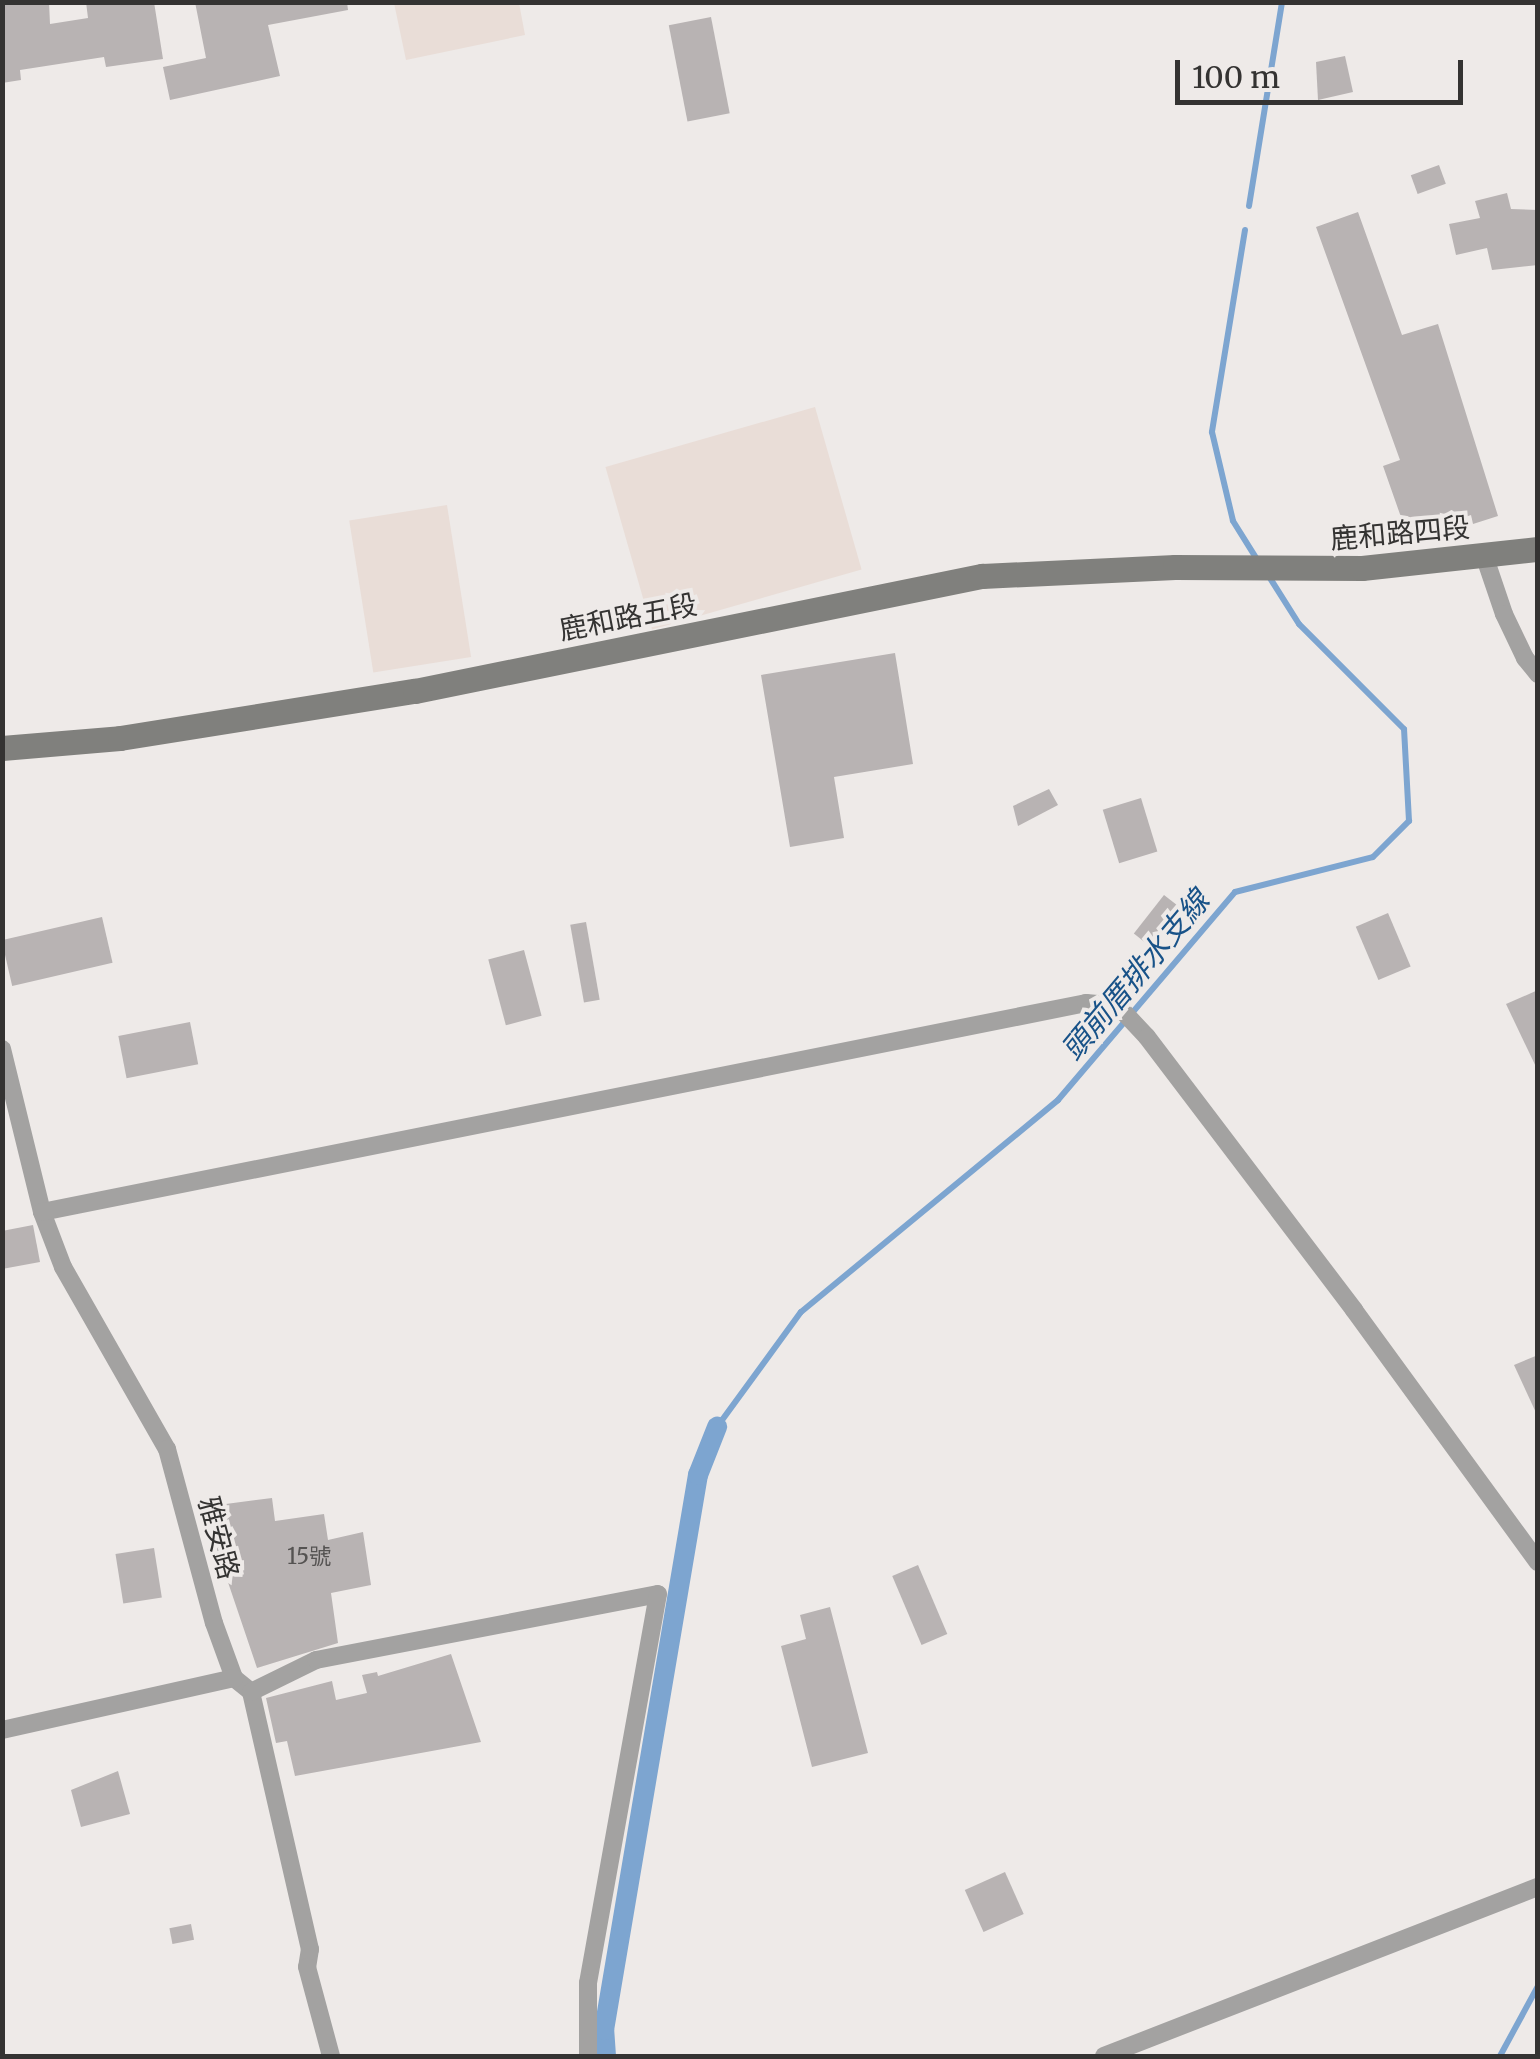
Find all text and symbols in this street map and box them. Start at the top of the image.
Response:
scale bar [1180,40,1468,102]
text: 100 m [1192,58,1280,96]
street label: 鹿和路四段 [1329,510,1471,556]
street label: 鹿和路五段 [556,587,700,647]
water label: 頭前厝排水支線 [1054,883,1216,1067]
street label: 雅安路 [192,1493,246,1583]
house number: 15號 [287,1544,331,1570]

